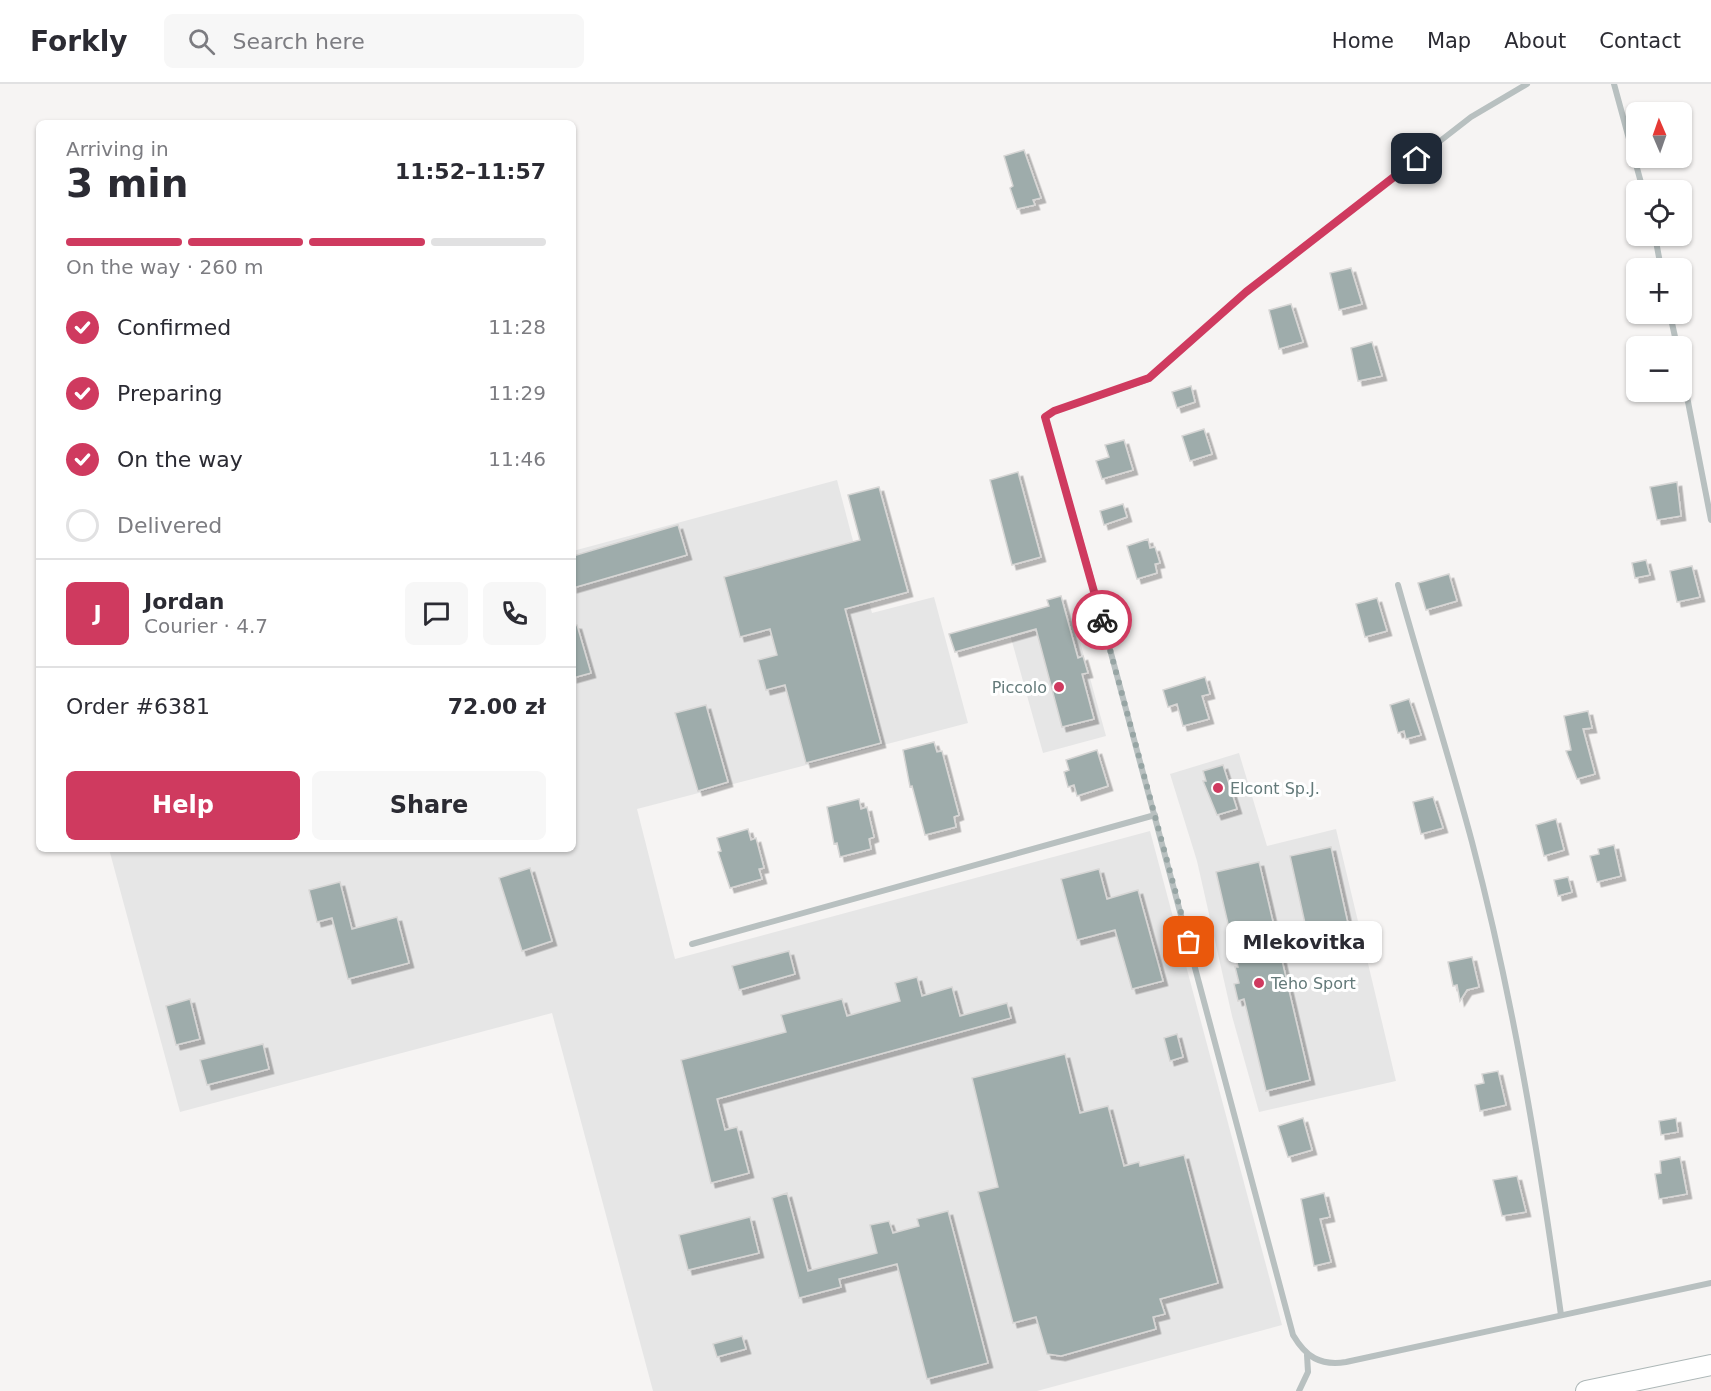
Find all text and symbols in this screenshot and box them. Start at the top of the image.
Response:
search box [164,14,584,68]
text: Forkly [30,25,128,58]
icon: search [185,25,218,58]
text: Search here [233,29,365,54]
text: Home [1332,29,1394,53]
text: Map [1427,29,1471,53]
text: About [1504,29,1566,53]
text: Contact [1599,29,1681,53]
north arrow [1626,102,1692,168]
map controls [1626,102,1692,402]
pin [1391,133,1442,184]
text: Arriving in [66,137,169,161]
icon: home [1400,142,1433,175]
text: 11:52–11:57 [395,159,546,184]
text: 3 min [66,161,188,206]
button: locate [1626,180,1692,246]
text: On the way · 260 m [66,255,264,279]
button: + [1626,258,1692,324]
icon: check [66,311,99,344]
text: Confirmed [117,315,231,340]
text: 11:28 [488,315,546,339]
button: − [1626,336,1692,402]
icon: check [66,377,99,410]
text: Preparing [117,381,223,406]
text: 11:29 [488,381,546,405]
icon: check [66,443,99,476]
text: On the way [117,447,243,472]
text: 11:46 [488,447,546,471]
text: Delivered [117,513,222,538]
button: chat [405,582,468,645]
button: phone [483,582,546,645]
text: Jordan [144,589,224,614]
courier [1072,590,1132,650]
text: J [93,601,102,626]
icon: bike [1086,604,1119,637]
text: Courier · 4.7 [144,614,268,638]
place label: Piccolo [992,678,1047,697]
marker: Piccolo [1052,680,1066,694]
text: Order #6381 [66,694,210,719]
text: 72.00 zł [448,694,546,719]
button: Help [66,771,300,840]
button: Share [312,771,546,840]
place label: Elcont Sp.J. [1230,779,1320,798]
marker: Elcont Sp.J. [1211,781,1225,795]
pin [1163,916,1214,967]
callout: Mlekovitka [1225,921,1381,963]
icon: bag [1172,925,1205,958]
text: Mlekovitka [1242,930,1366,954]
place label: Teho Sport [1270,974,1356,993]
marker: Teho Sport [1252,976,1266,990]

